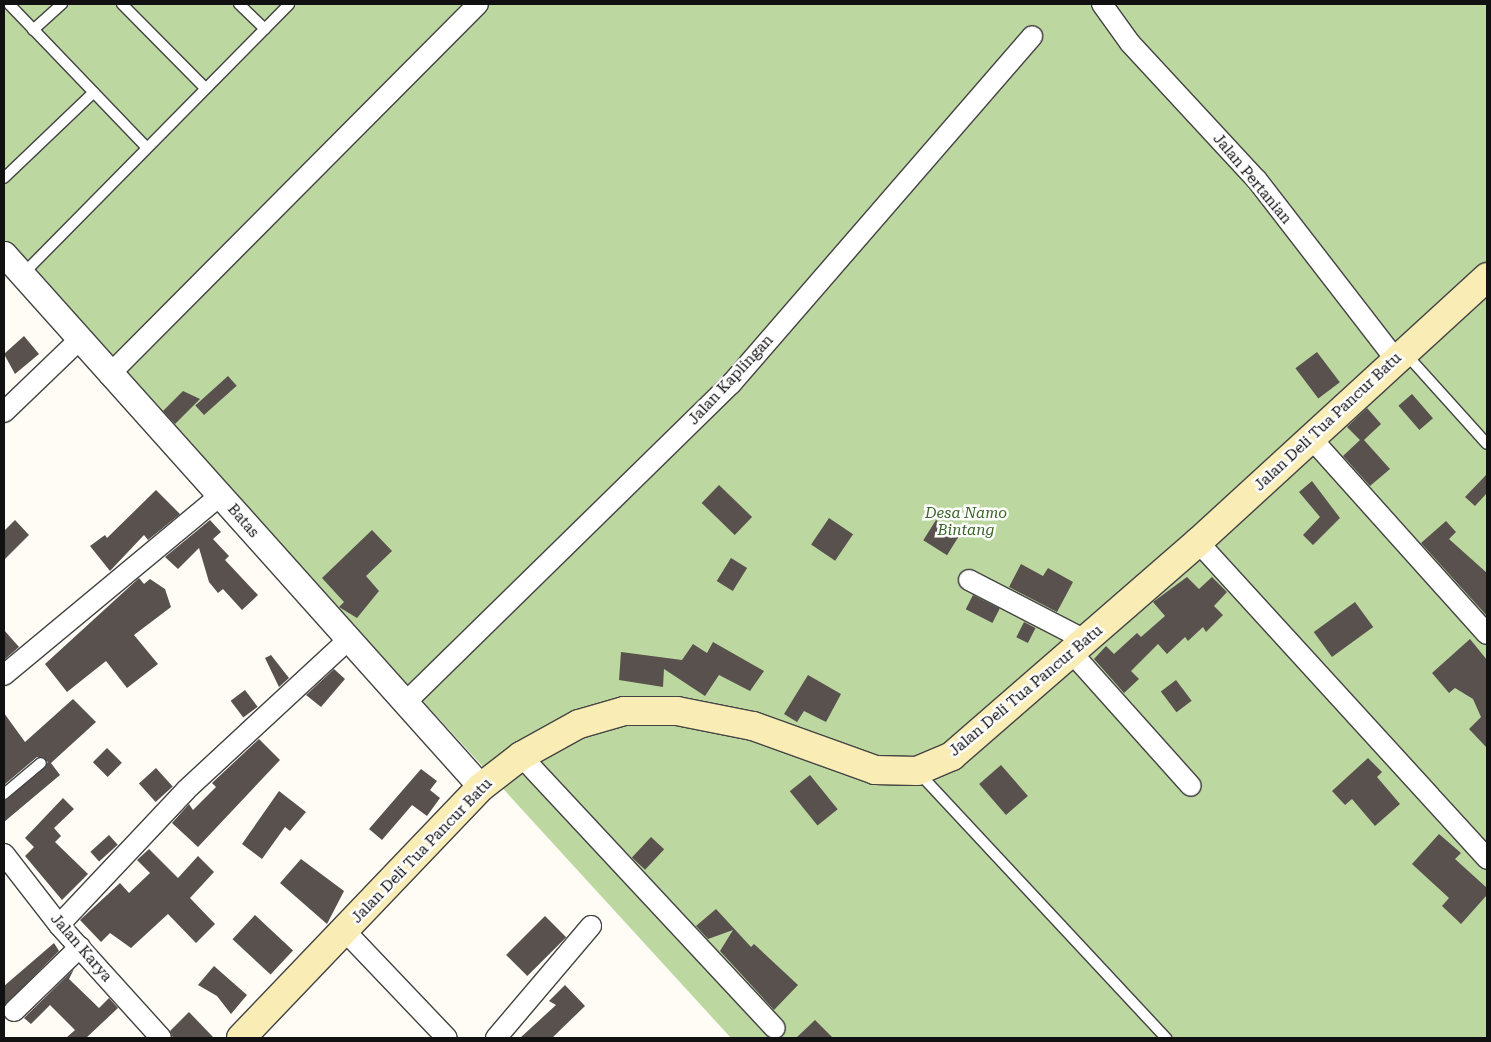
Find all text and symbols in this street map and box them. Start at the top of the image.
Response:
street label: Jalan Pertanian [1209,130,1295,228]
street label: Jalan Kaplingan [685,331,777,429]
street label: Jalan Deli Tua Pancur Batu [1251,349,1405,495]
street label: Batas [224,500,262,542]
park label: Desa Namo Bintang [925,504,1007,539]
street label: Jalan Deli Tua Pancur Batu [946,622,1106,760]
street label: Jalan Deli Tua Pancur Batu [348,775,496,927]
street label: Jalan Karya [47,910,115,986]

